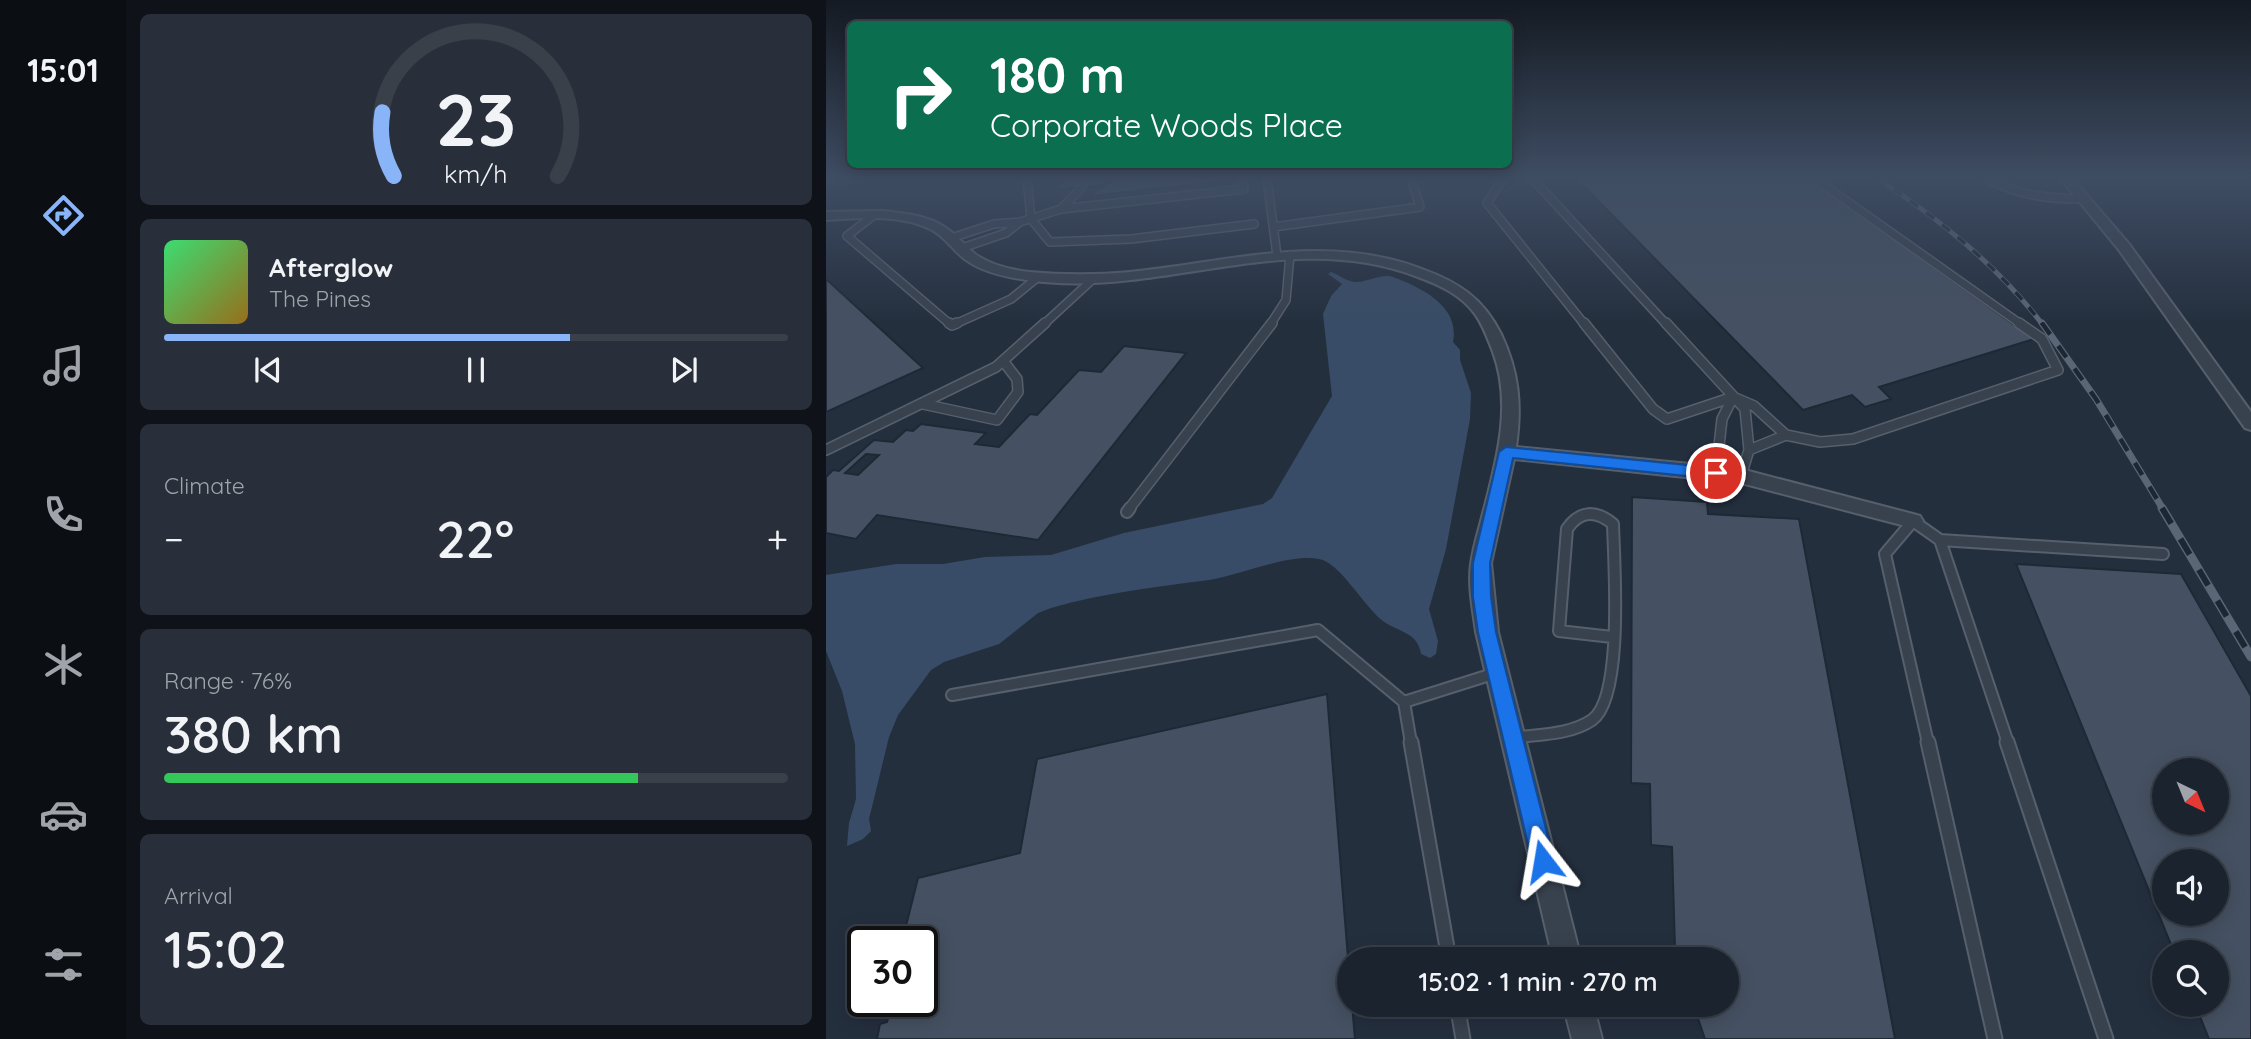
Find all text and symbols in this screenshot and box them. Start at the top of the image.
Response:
text: 180 m [990,44,1125,105]
icon: right [875,49,966,140]
text: 15:01 [27,50,99,90]
text: 23 [436,73,516,164]
text: Corporate Woods Place [990,105,1343,145]
text: km/h [444,157,508,188]
icon: directions [39,191,88,240]
text: Afterglow [269,251,393,284]
text: The Pines [269,284,371,313]
icon: music [39,341,88,390]
icon: previous [249,351,287,389]
icon: pause [457,351,495,389]
icon: next [665,351,703,389]
pin [1686,443,1746,503]
icon: arrive [1697,454,1735,492]
text: Climate [164,471,245,500]
icon: phone [39,490,88,539]
text: 22° [436,506,514,571]
text: − [164,515,184,563]
text: + [767,515,788,563]
icon: climate [39,640,88,689]
text: Range · 76% [164,666,292,695]
text: 380 km [164,701,343,766]
north arrow [2152,758,2230,835]
map controls [2152,758,2229,1017]
icon: car [39,790,88,839]
position arrow [1506,824,1580,898]
button: sound [2152,849,2229,926]
text: Arrival [164,881,233,910]
text: 15:02 [164,916,287,981]
speed limit sign: 30 [847,926,938,1017]
icon: filters [39,940,88,989]
button: search [2152,940,2229,1017]
text: 15:02 · 1 min · 270 m [1418,965,1658,998]

